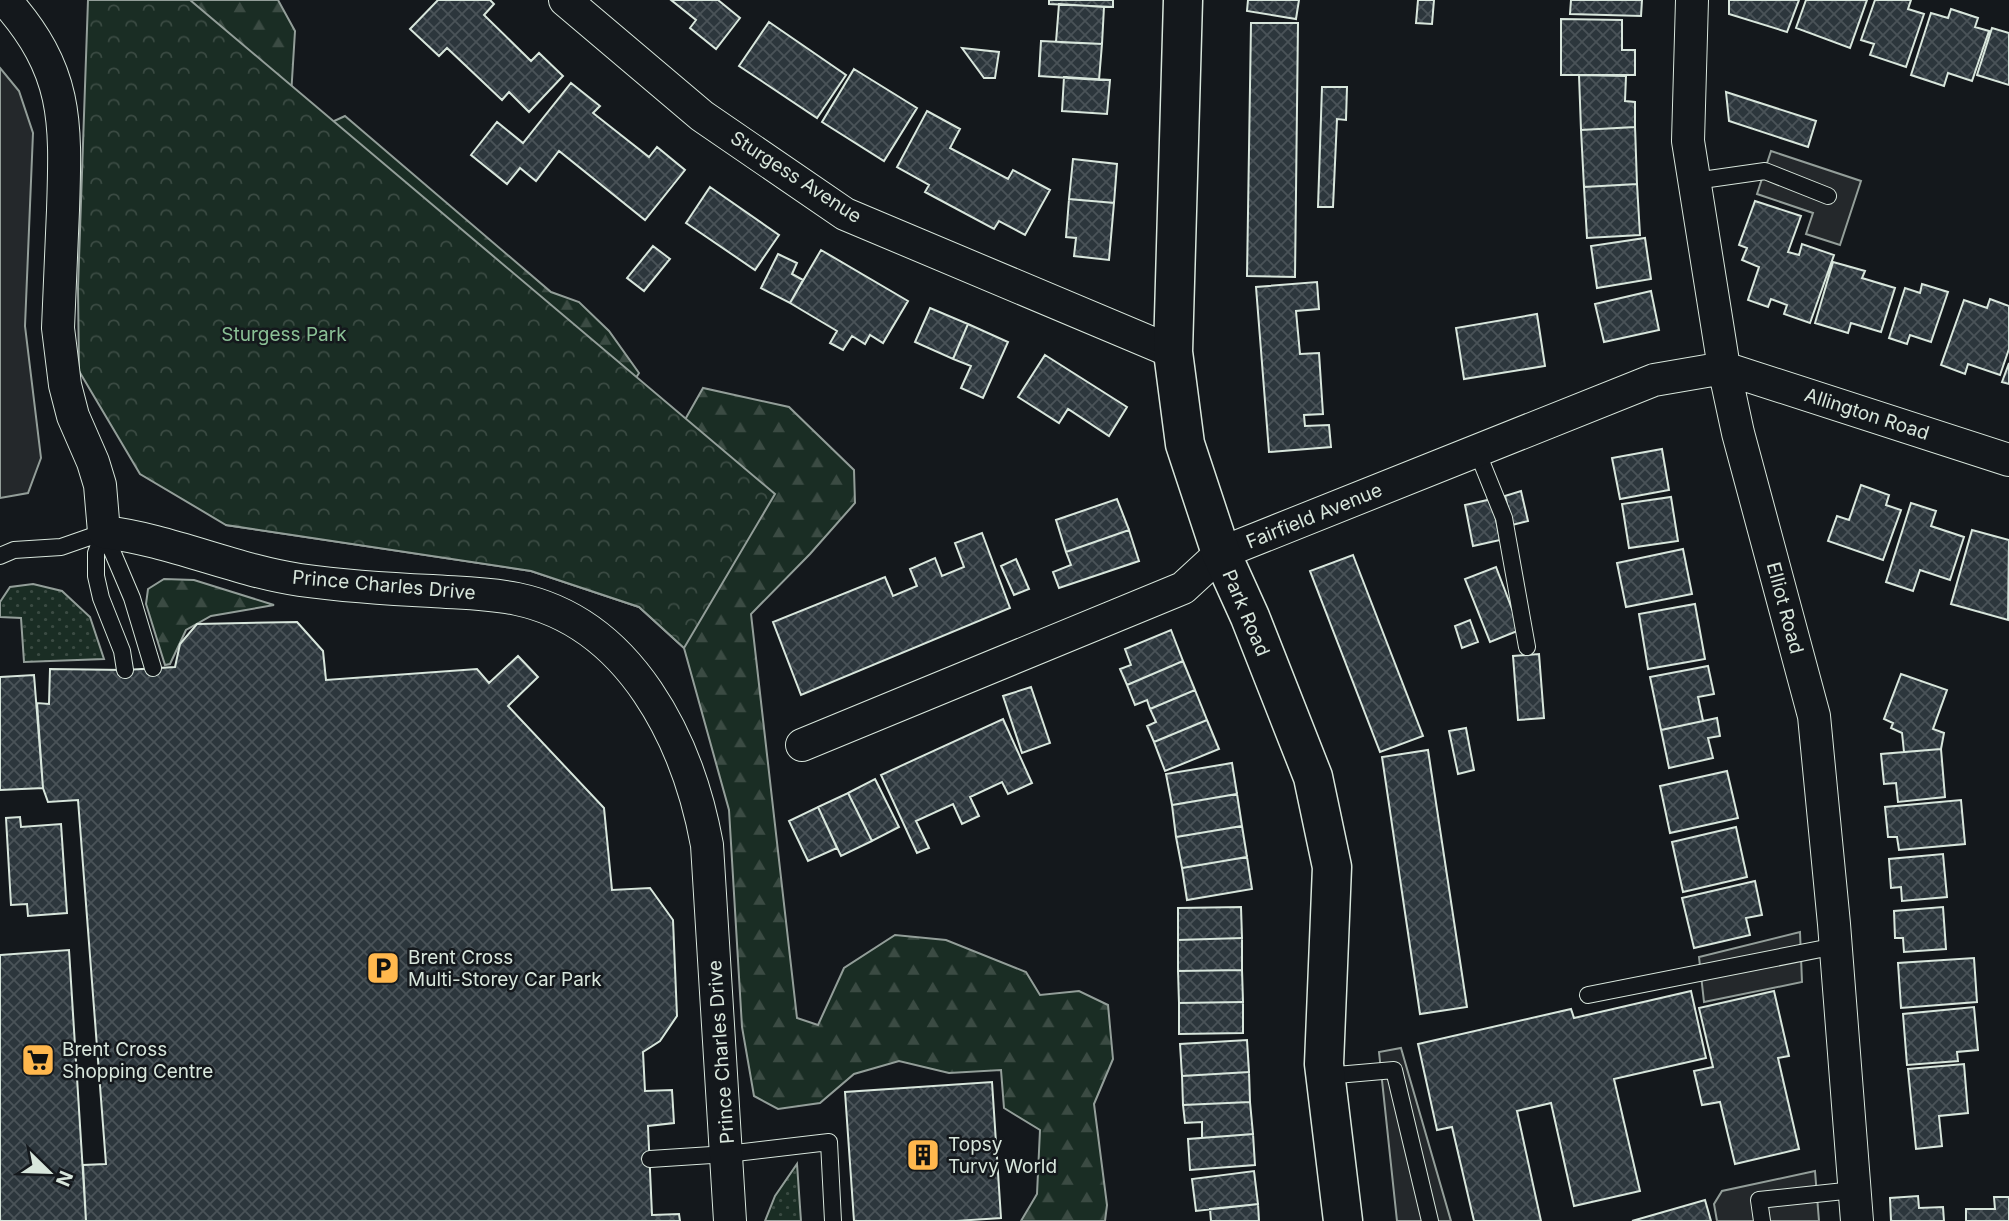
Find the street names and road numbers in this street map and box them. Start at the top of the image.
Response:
street label: Sturgess Avenue [726,126,866,228]
street label: Allington Road [1802,383,1932,445]
street label: Fairfield Avenue [1243,478,1385,554]
street label: Elliot Road [1762,560,1808,656]
street label: Prince Charles Drive [291,566,477,604]
street label: Park Road [1217,566,1275,660]
street label: Prince Charles Drive [703,959,739,1145]

